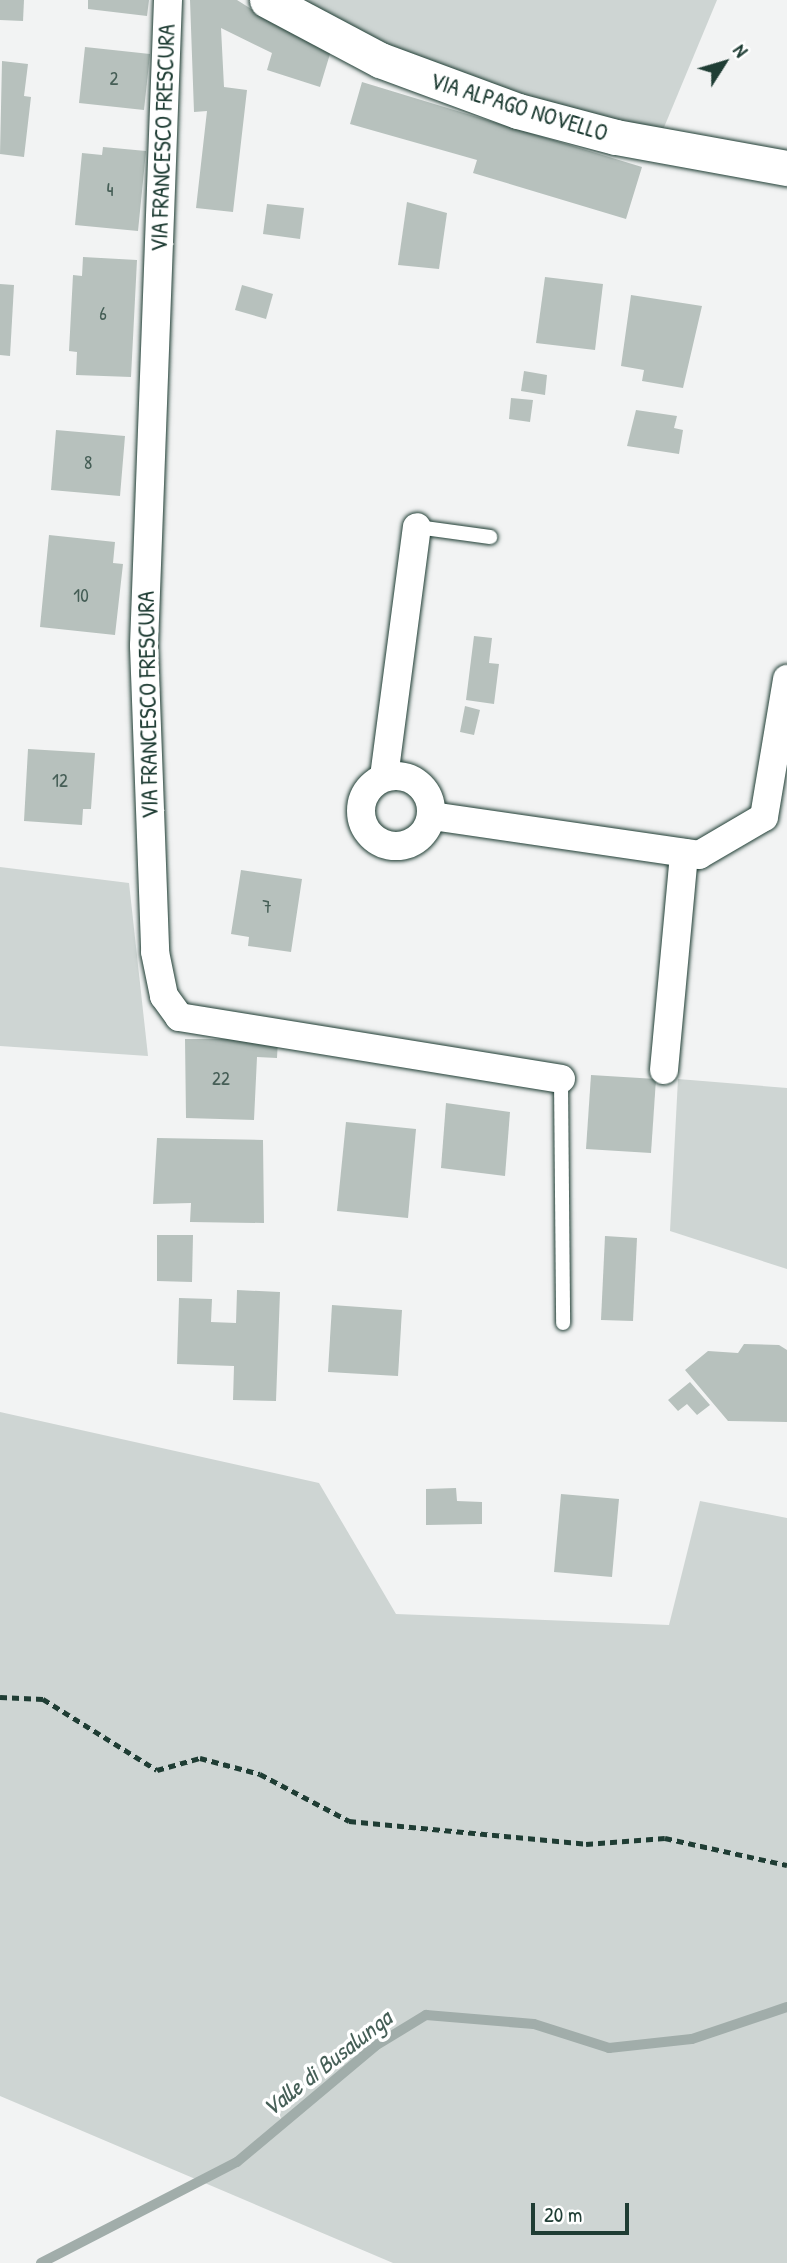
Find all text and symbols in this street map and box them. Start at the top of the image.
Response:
street label: VIA FRANCESCO FRESCURA [145,24,181,252]
north arrow [689,28,759,98]
text: N [727,38,754,62]
street label: VIA ALPAGO NOVELLO [427,67,611,147]
house number: 2 [110,68,118,90]
house number: 4 [106,179,114,201]
house number: 6 [99,303,107,325]
house number: 8 [84,452,92,474]
house number: 10 [73,585,89,607]
street label: VIA FRANCESCO FRESCURA [132,591,164,819]
house number: 12 [52,770,68,792]
house number: 7 [262,896,272,918]
house number: 22 [212,1068,230,1090]
water label: Valle di Busalunga [257,2004,397,2122]
scale bar [535,2190,633,2234]
text: 20 m [544,2200,582,2229]

